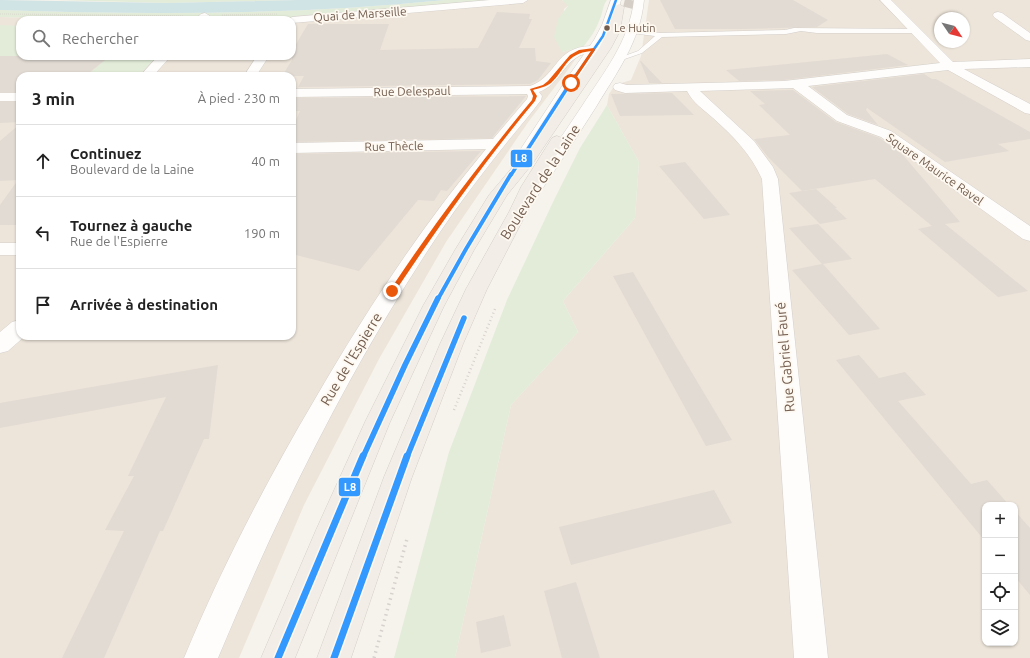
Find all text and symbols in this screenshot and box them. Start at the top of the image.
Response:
street label: Quai de Marseille [313,4,407,24]
north arrow [934,12,970,48]
search box [16,16,296,60]
place label: Le Hutin [614,22,655,34]
marker: Le Hutin [602,23,612,33]
icon: search [30,27,52,49]
text: Rechercher [62,30,139,47]
route start [562,74,580,92]
street label: Rue Delespaul [373,84,451,98]
text: 3 min [32,89,75,108]
text: À pied · 230 m [198,91,280,105]
street label: Boulevard de la Laine [497,122,583,242]
street label: Square Maurice Ravel [884,131,986,207]
street label: Rue Thècle [364,139,424,153]
text: Continuez [70,145,141,162]
line badge: L8 [510,149,533,168]
icon: ahead [32,150,54,172]
text: L8 [515,152,527,164]
text: 40 m [251,154,280,168]
text: Boulevard de la Laine [70,162,194,176]
text: Tournez à gauche [70,217,193,234]
icon: left [32,222,54,244]
text: 190 m [244,226,280,240]
text: Rue de l'Espierre [70,234,168,248]
route end [383,282,401,300]
icon: arrive [32,294,54,316]
text: Arrivée à destination [70,296,218,313]
street label: Rue Gabriel Fauré [772,301,798,413]
street label: Rue de l'Espierre [317,310,385,408]
line badge: L8 [338,477,361,497]
text: L8 [344,481,356,493]
map controls [982,502,1018,646]
button: + [982,502,1018,538]
button: − [982,538,1018,574]
button: locate [982,574,1018,610]
button: layers [982,610,1018,646]

